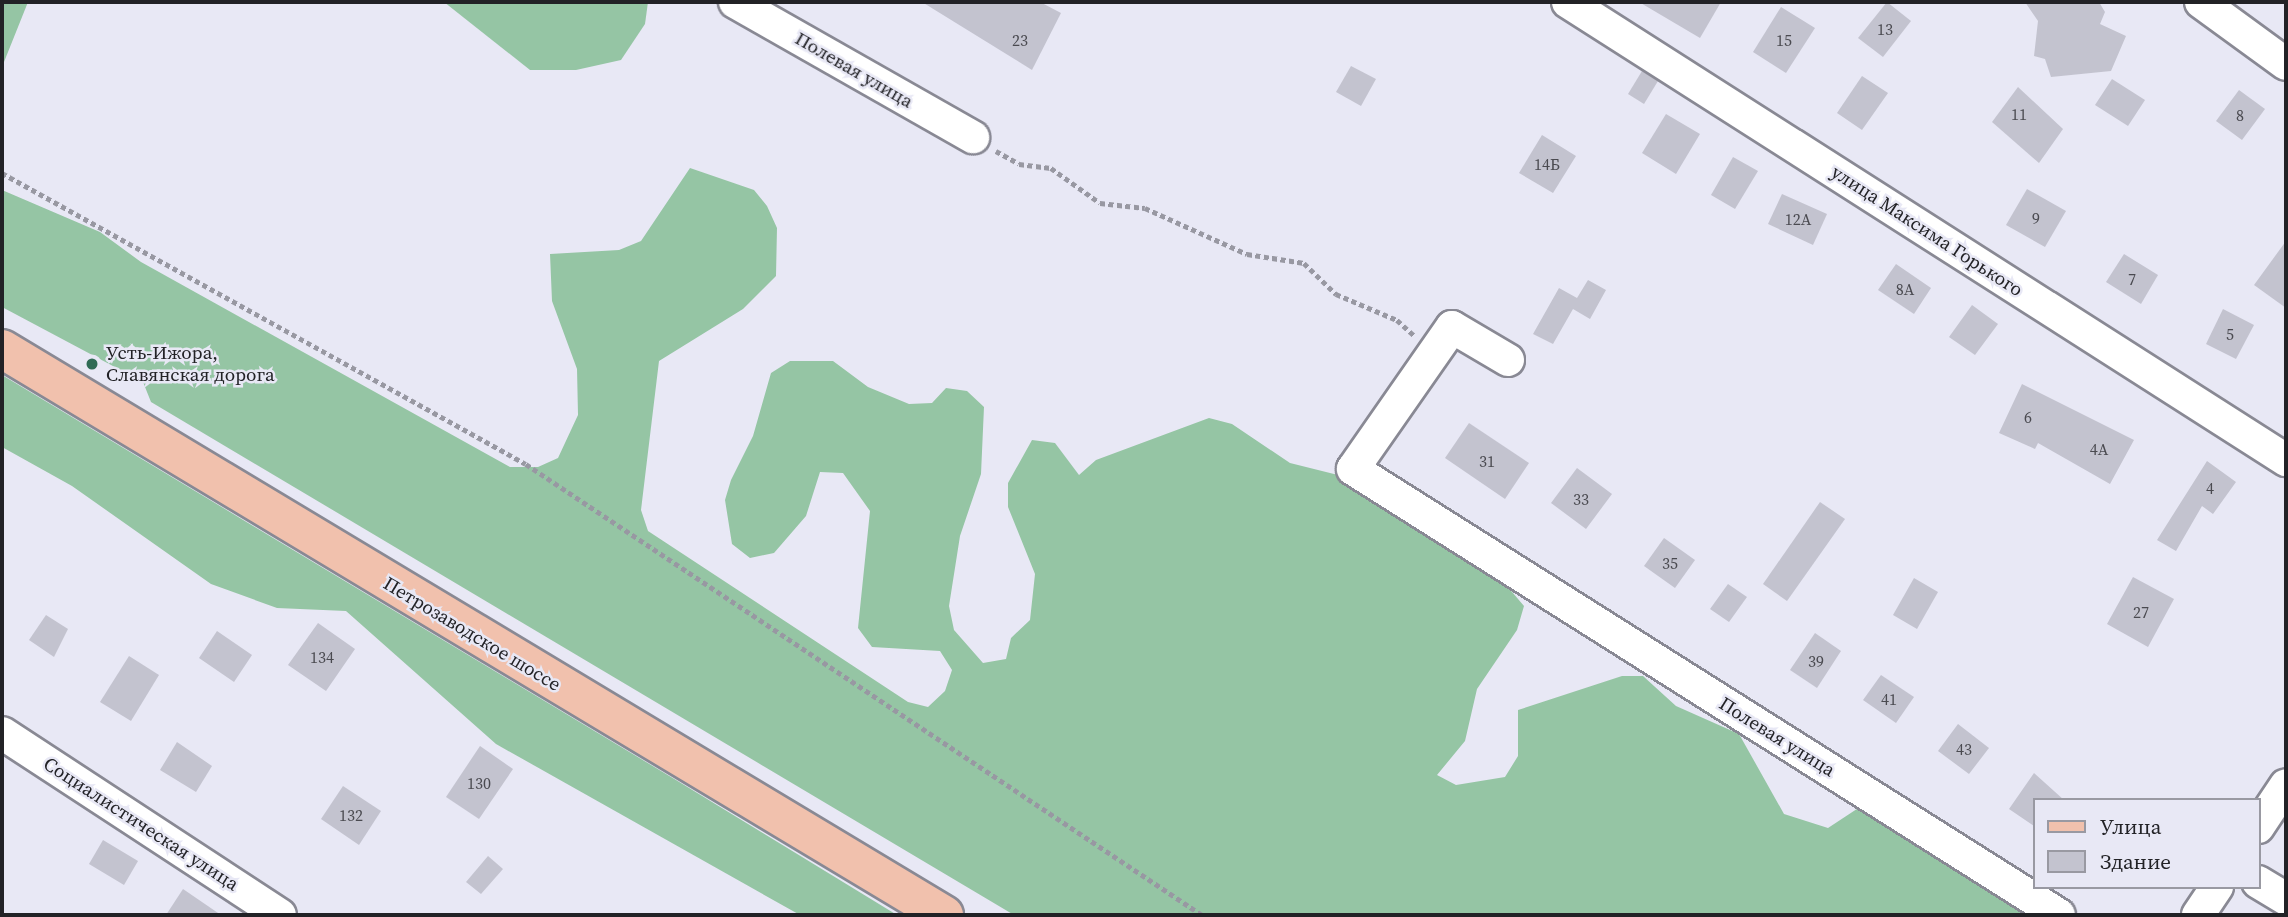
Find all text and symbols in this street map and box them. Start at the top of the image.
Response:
house number: 13 [1877,19,1893,39]
street label: Полевая улица [791,27,917,113]
house number: 23 [1012,30,1028,50]
house number: 15 [1776,30,1792,50]
house number: 11 [2011,104,2027,124]
house number: 8 [2236,105,2244,125]
house number: 14Б [1534,154,1560,174]
street label: улица Максима Горького [1827,160,2027,302]
house number: 9 [2032,208,2040,228]
house number: 12А [1785,209,1811,229]
house number: 7 [2128,269,2136,289]
house number: 8А [1896,279,1914,299]
house number: 5 [2226,324,2234,344]
place label: Усть-Ижора, Славянская дорога [106,342,275,386]
marker: Усть-Ижора, Славянская дорога [84,356,100,372]
house number: 6 [2024,407,2032,427]
house number: 4А [2090,439,2108,459]
house number: 31 [1479,451,1495,471]
house number: 4 [2206,478,2214,498]
house number: 33 [1573,489,1589,509]
house number: 35 [1662,553,1678,573]
street label: Петрозаводское шоссе [379,572,565,696]
house number: 27 [2133,602,2149,622]
house number: 134 [310,647,334,667]
house number: 39 [1808,651,1824,671]
house number: 41 [1881,689,1897,709]
street label: Полевая улица [1715,692,1839,782]
house number: 43 [1956,739,1972,759]
street label: Социалистическая улица [39,752,243,896]
house number: 130 [467,773,491,793]
legend [2032,798,2260,889]
house number: 132 [339,805,363,825]
text: Улица [2100,812,2161,841]
text: Здание [2100,847,2171,876]

